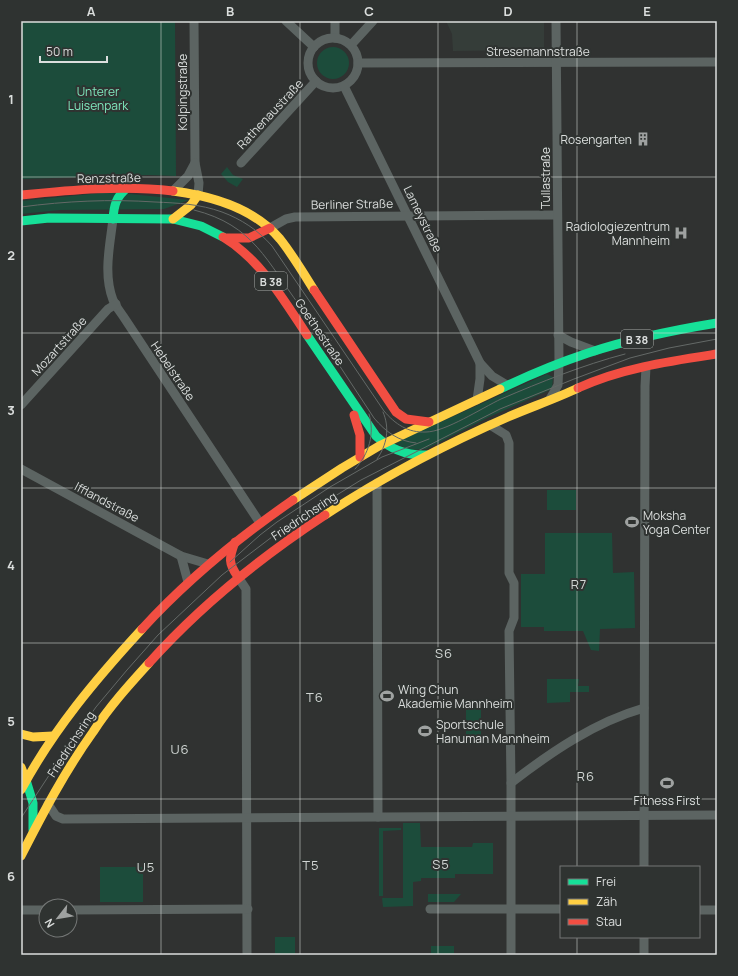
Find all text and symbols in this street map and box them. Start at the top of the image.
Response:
text: A [87,2,96,20]
text: B [226,2,234,20]
text: C [364,2,374,20]
text: D [503,2,513,20]
text: E [643,2,651,20]
scale bar [40,38,107,64]
text: 50 m [46,43,73,60]
street label: Stresemannstraße [486,43,590,60]
street label: Kolpingstraße [174,54,191,130]
street label: Rathenaustraße [233,75,307,153]
park label: Unterer Luisenpark [68,83,129,114]
text: 1 [8,90,14,108]
place label: Rosengarten [561,131,632,148]
building icon: Rosengarten [635,131,651,147]
street label: Tullastraße [537,147,554,209]
street label: Renzstraße [77,169,141,187]
street label: Lameystraße [400,183,446,255]
street label: Berliner Straße [311,195,393,213]
place label: Radiologiezentrum Mannheim [566,218,670,249]
hospital icon: Radiologiezentrum Mannheim [673,225,689,241]
text: 2 [7,246,15,264]
road number: B 38 [255,272,287,290]
street label: Goethestraße [291,295,349,369]
street label: Mozartstraße [28,313,90,379]
road number: B 38 [621,330,653,348]
street label: Hebelstraße [147,338,199,404]
text: 3 [7,401,15,419]
street label: Ifflandstraße [72,478,142,526]
street label: Friedrichsring [268,488,340,544]
place label: Moksha Yoga Center [643,507,711,538]
sports icon: Moksha Yoga Center [624,514,640,530]
text: 4 [7,556,15,574]
district label: R7 [571,575,587,593]
district label: S6 [435,644,453,662]
place label: Wing Chun Akademie Mannheim [398,681,513,712]
district label: T6 [306,688,324,706]
sports icon: Wing Chun Akademie Mannheim [379,688,395,704]
street label: Friedrichsring [43,708,99,780]
text: 5 [7,712,15,730]
place label: Sportschule Hanuman Mannheim [436,716,550,747]
sports icon: Sportschule Hanuman Mannheim [417,723,433,739]
district label: U6 [170,740,190,758]
district label: R6 [577,767,595,785]
sports icon: Fitness First [659,775,675,791]
place label: Fitness First [634,792,701,809]
district label: S5 [432,855,450,873]
district label: T5 [302,856,320,874]
district label: U5 [137,858,155,876]
legend [560,866,700,938]
text: 6 [7,867,15,885]
text: Frei [596,873,616,890]
text: Zäh [596,893,617,910]
north arrow [38,898,78,938]
text: Stau [596,913,622,930]
text: N [40,916,57,931]

